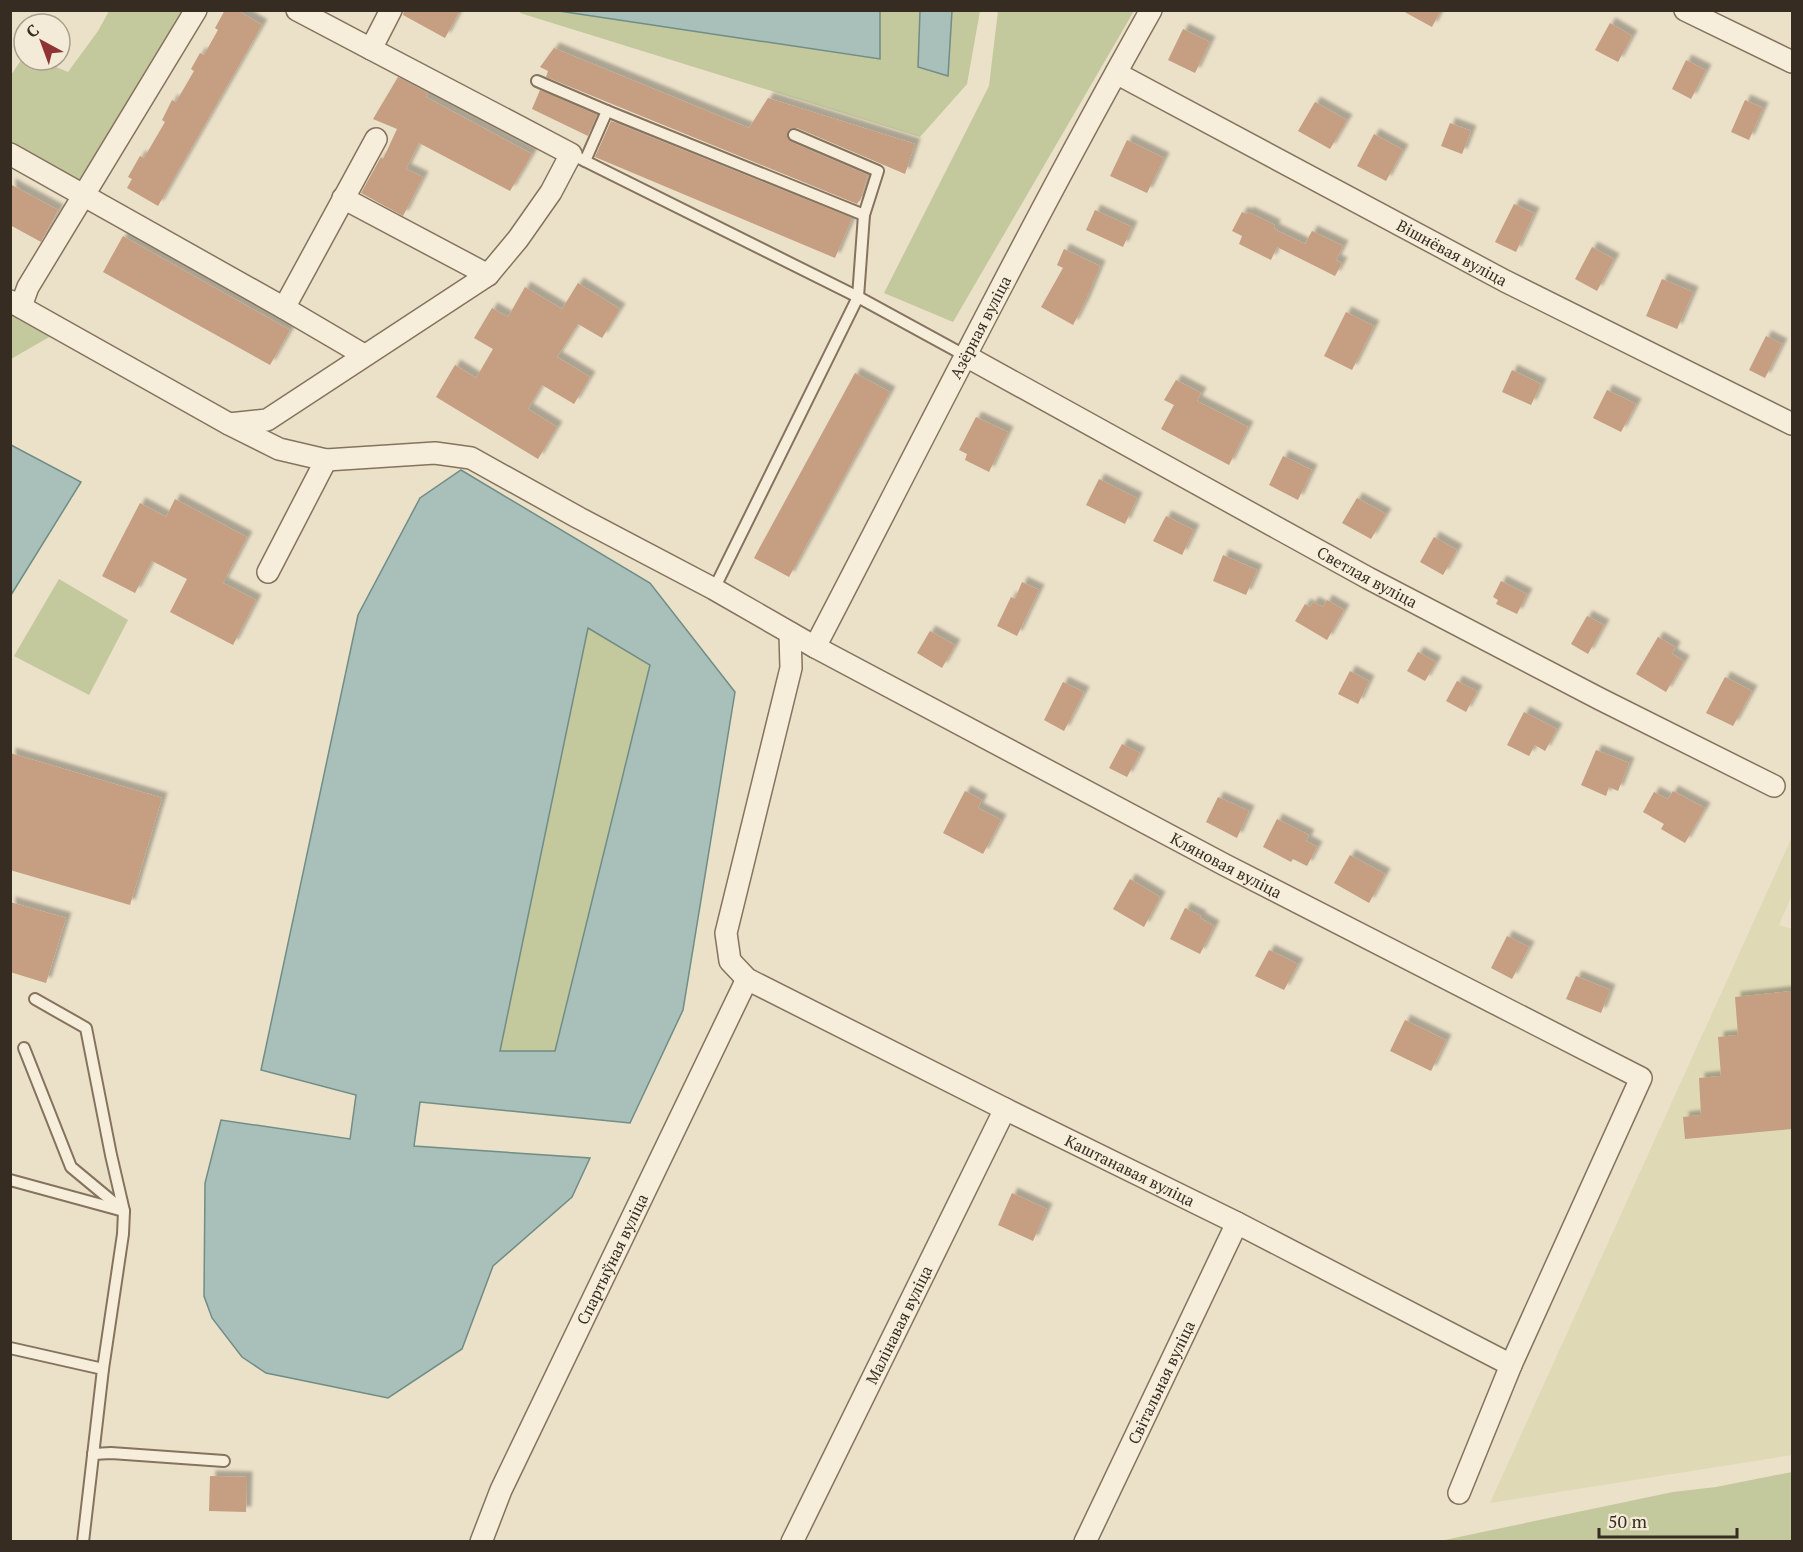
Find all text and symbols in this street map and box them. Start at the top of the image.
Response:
north arrow [12,12,72,72]
text: С [21,19,43,42]
street label: Вішнёвая вуліца [1393,214,1511,291]
street label: Азёрная вуліца [944,272,1016,383]
street label: Светлая вуліца [1313,541,1421,613]
street label: Кляновая вуліца [1167,827,1286,903]
street label: Каштанавая вуліца [1061,1129,1199,1212]
street label: Спартыўная вуліца [571,1190,653,1328]
street label: Малінавая вуліца [860,1262,937,1388]
street label: Світальная вуліца [1122,1317,1200,1448]
scale bar [1599,1501,1737,1539]
text: 50 m [1608,1509,1648,1533]

